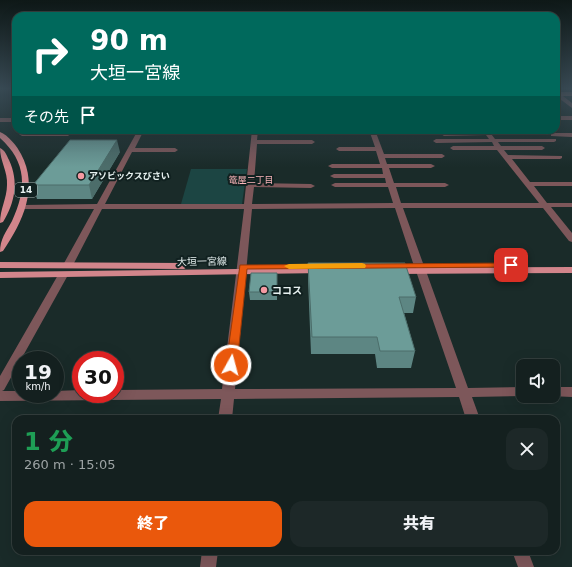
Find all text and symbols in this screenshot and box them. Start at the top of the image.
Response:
text: 90 m [90,24,168,57]
icon: right [24,28,76,80]
text: 大垣一宮線 [90,62,180,83]
icon: arrive [77,104,99,126]
text: その先 [24,108,69,126]
marker: アソビックスびさい [76,171,86,181]
place label: アソビックスびさい [89,171,170,181]
district label: 篭屋二丁目 [228,175,274,185]
road number: 14 [15,183,37,197]
pin [494,248,528,282]
icon: arrive [500,254,522,276]
street label: 大垣一宮線 [177,256,227,267]
marker: ココス [259,285,269,295]
place label: ココス [272,285,302,296]
position arrow [210,344,252,386]
speed limit sign: 30 [72,351,124,403]
map controls [516,359,560,403]
button: sound [516,359,560,403]
text: 19 [24,360,52,384]
text: km/h [25,381,51,392]
text: 1 分 [24,428,73,456]
button: close [506,428,548,470]
text: 260 m · 15:05 [24,457,115,472]
button: 終了 [24,501,282,547]
button: 共有 [290,501,548,547]

